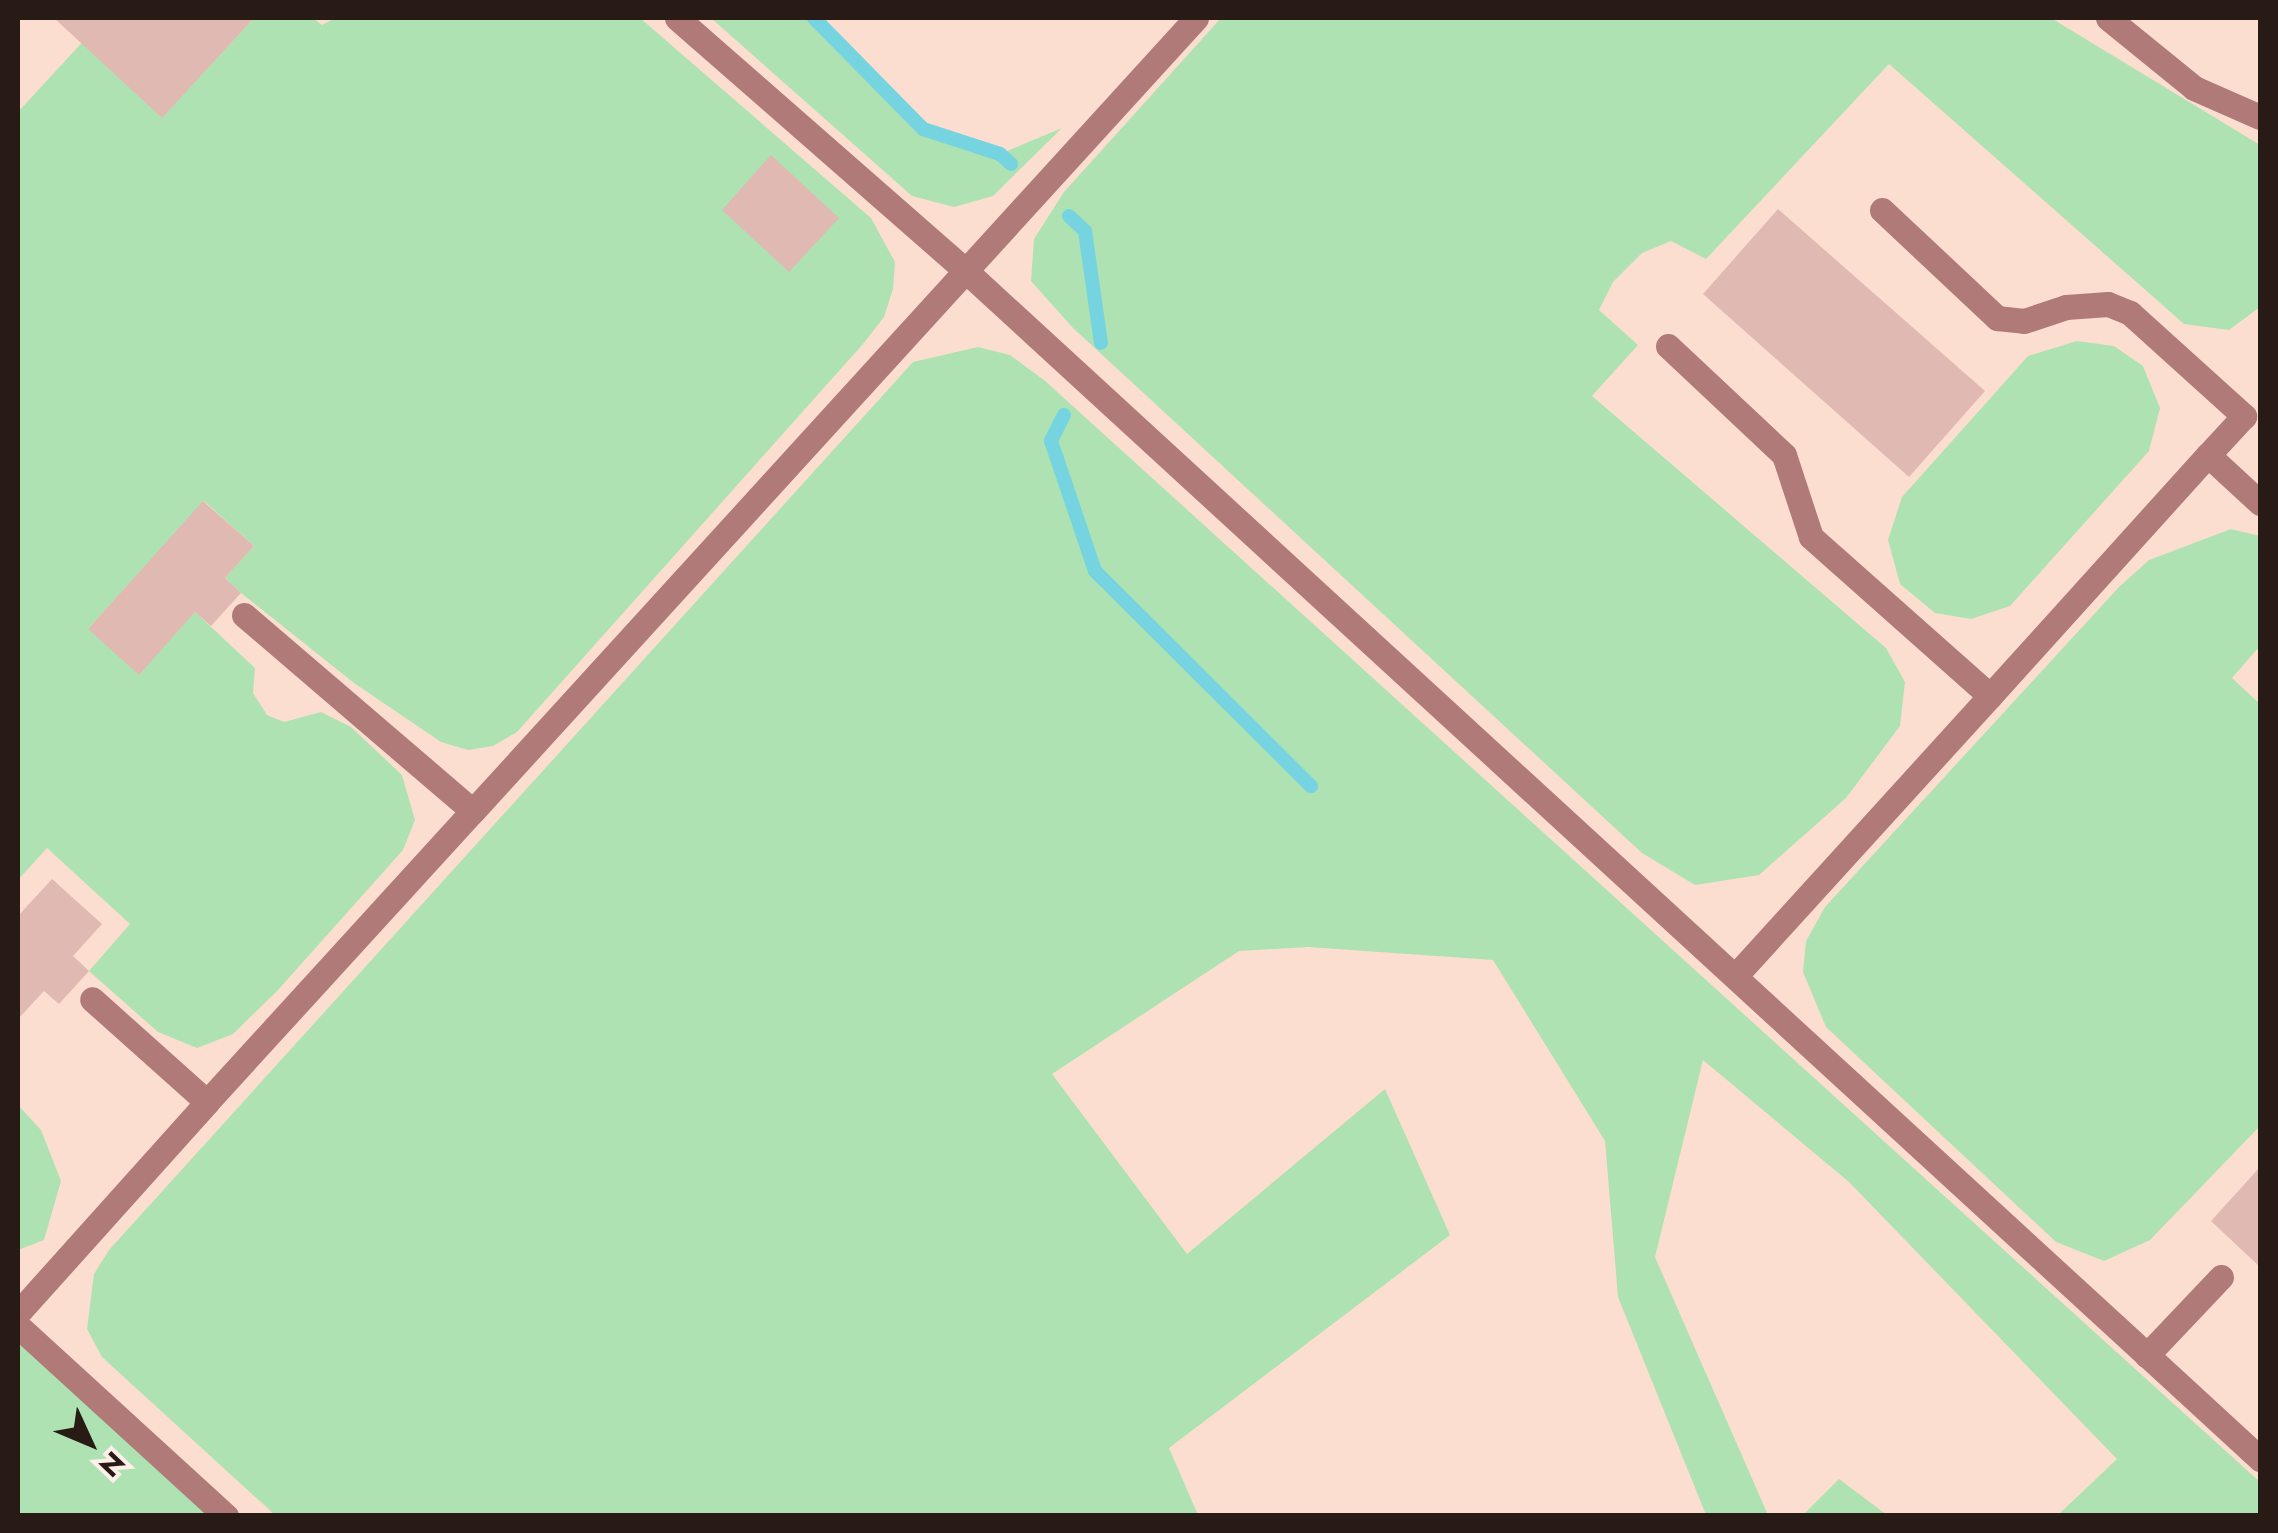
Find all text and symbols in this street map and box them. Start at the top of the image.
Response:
north arrow [40,1393,140,1493]
text: N [89,1442,134,1486]

